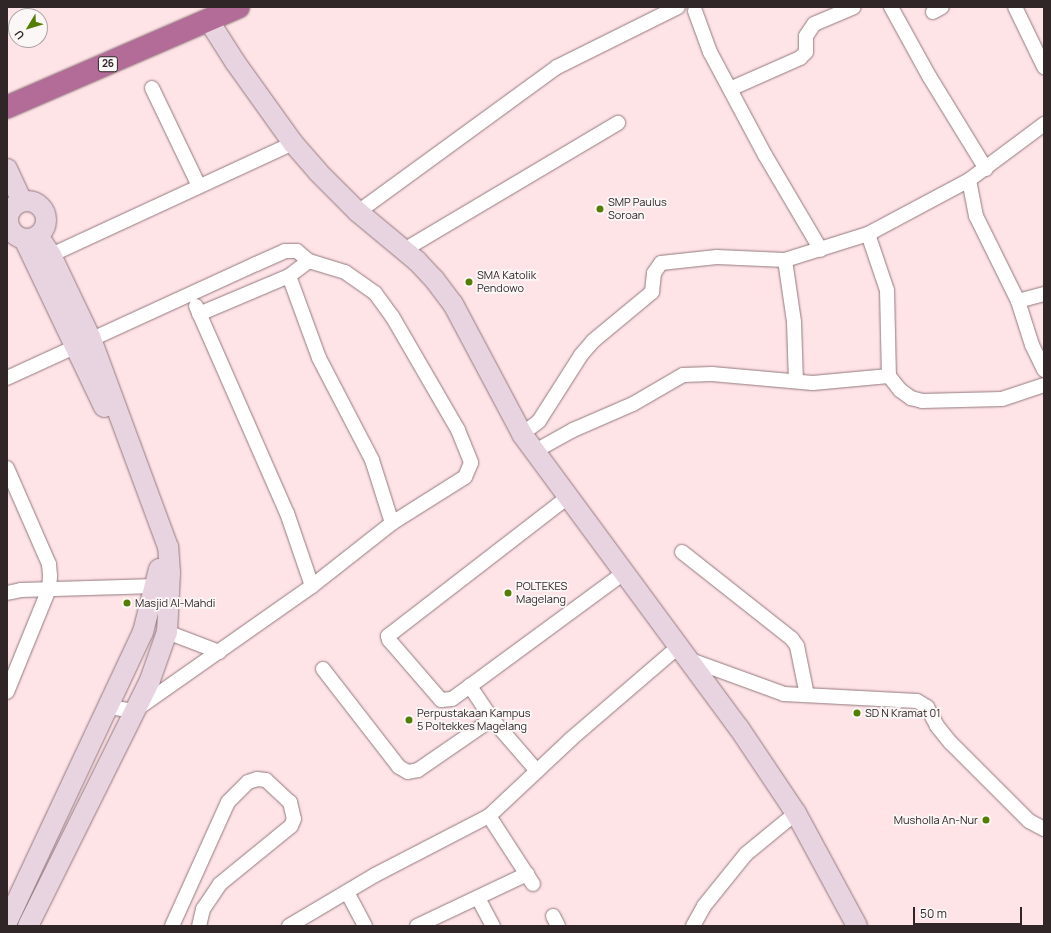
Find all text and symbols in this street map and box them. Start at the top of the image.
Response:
north arrow [8,8,48,48]
text: U [11,27,27,43]
road number: 26 [97,56,119,72]
place label: SMP Paulus Soroan [608,196,667,222]
marker: SMP Paulus Soroan [595,204,605,214]
place label: SMA Katolik Pendowo [477,269,536,295]
marker: SMA Katolik Pendowo [464,277,474,287]
place label: POLTEKES Magelang [516,580,567,606]
marker: POLTEKES Magelang [503,588,513,598]
place label: Masjid Al-Mahdi [135,596,215,610]
marker: Masjid Al-Mahdi [122,598,132,608]
place label: SD N Kramat 01 [865,706,941,720]
place label: Perpustakaan Kampus 5 Poltekkes Magelang [417,707,531,733]
marker: SD N Kramat 01 [852,708,862,718]
marker: Perpustakaan Kampus 5 Poltekkes Magelang [404,715,414,725]
place label: Musholla An-Nur [894,813,978,827]
marker: Musholla An-Nur [981,815,991,825]
scale bar [915,899,1024,925]
text: 50 m [920,905,947,922]

